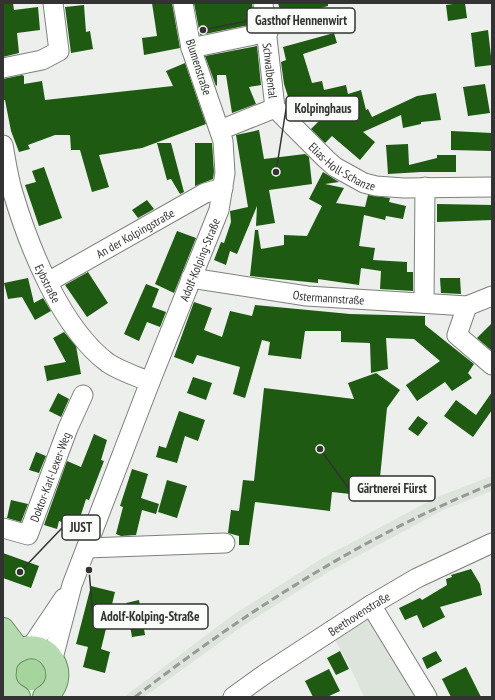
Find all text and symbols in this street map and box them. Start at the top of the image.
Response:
callout: Gasthof Hennenwirt [247,8,355,33]
text: Gasthof Hennenwirt [255,12,347,29]
street label: Blumenstraße [183,37,215,97]
street label: Schwalbental [260,42,281,99]
callout: Kolpinghaus [286,96,359,121]
text: Kolpinghaus [294,100,352,117]
street label: Elias-Holl-Schanze [306,139,377,193]
street label: An der Kolpingstraße [93,205,177,261]
street label: Adolf-Kolping-Straße [176,216,223,303]
street label: Eybstraße [32,262,64,305]
street label: Ostermannstraße [292,286,365,307]
street label: Doktor-Karl-Lexer-Weg [26,430,73,524]
callout: Gärtnerei Fürst [349,476,435,501]
text: Gärtnerei Fürst [357,480,427,497]
callout: JUST [62,515,100,540]
text: JUST [69,519,93,536]
street label: Beethovenstraße [325,588,392,639]
callout: Adolf-Kolping-Straße [93,604,208,629]
text: Adolf-Kolping-Straße [99,608,200,625]

